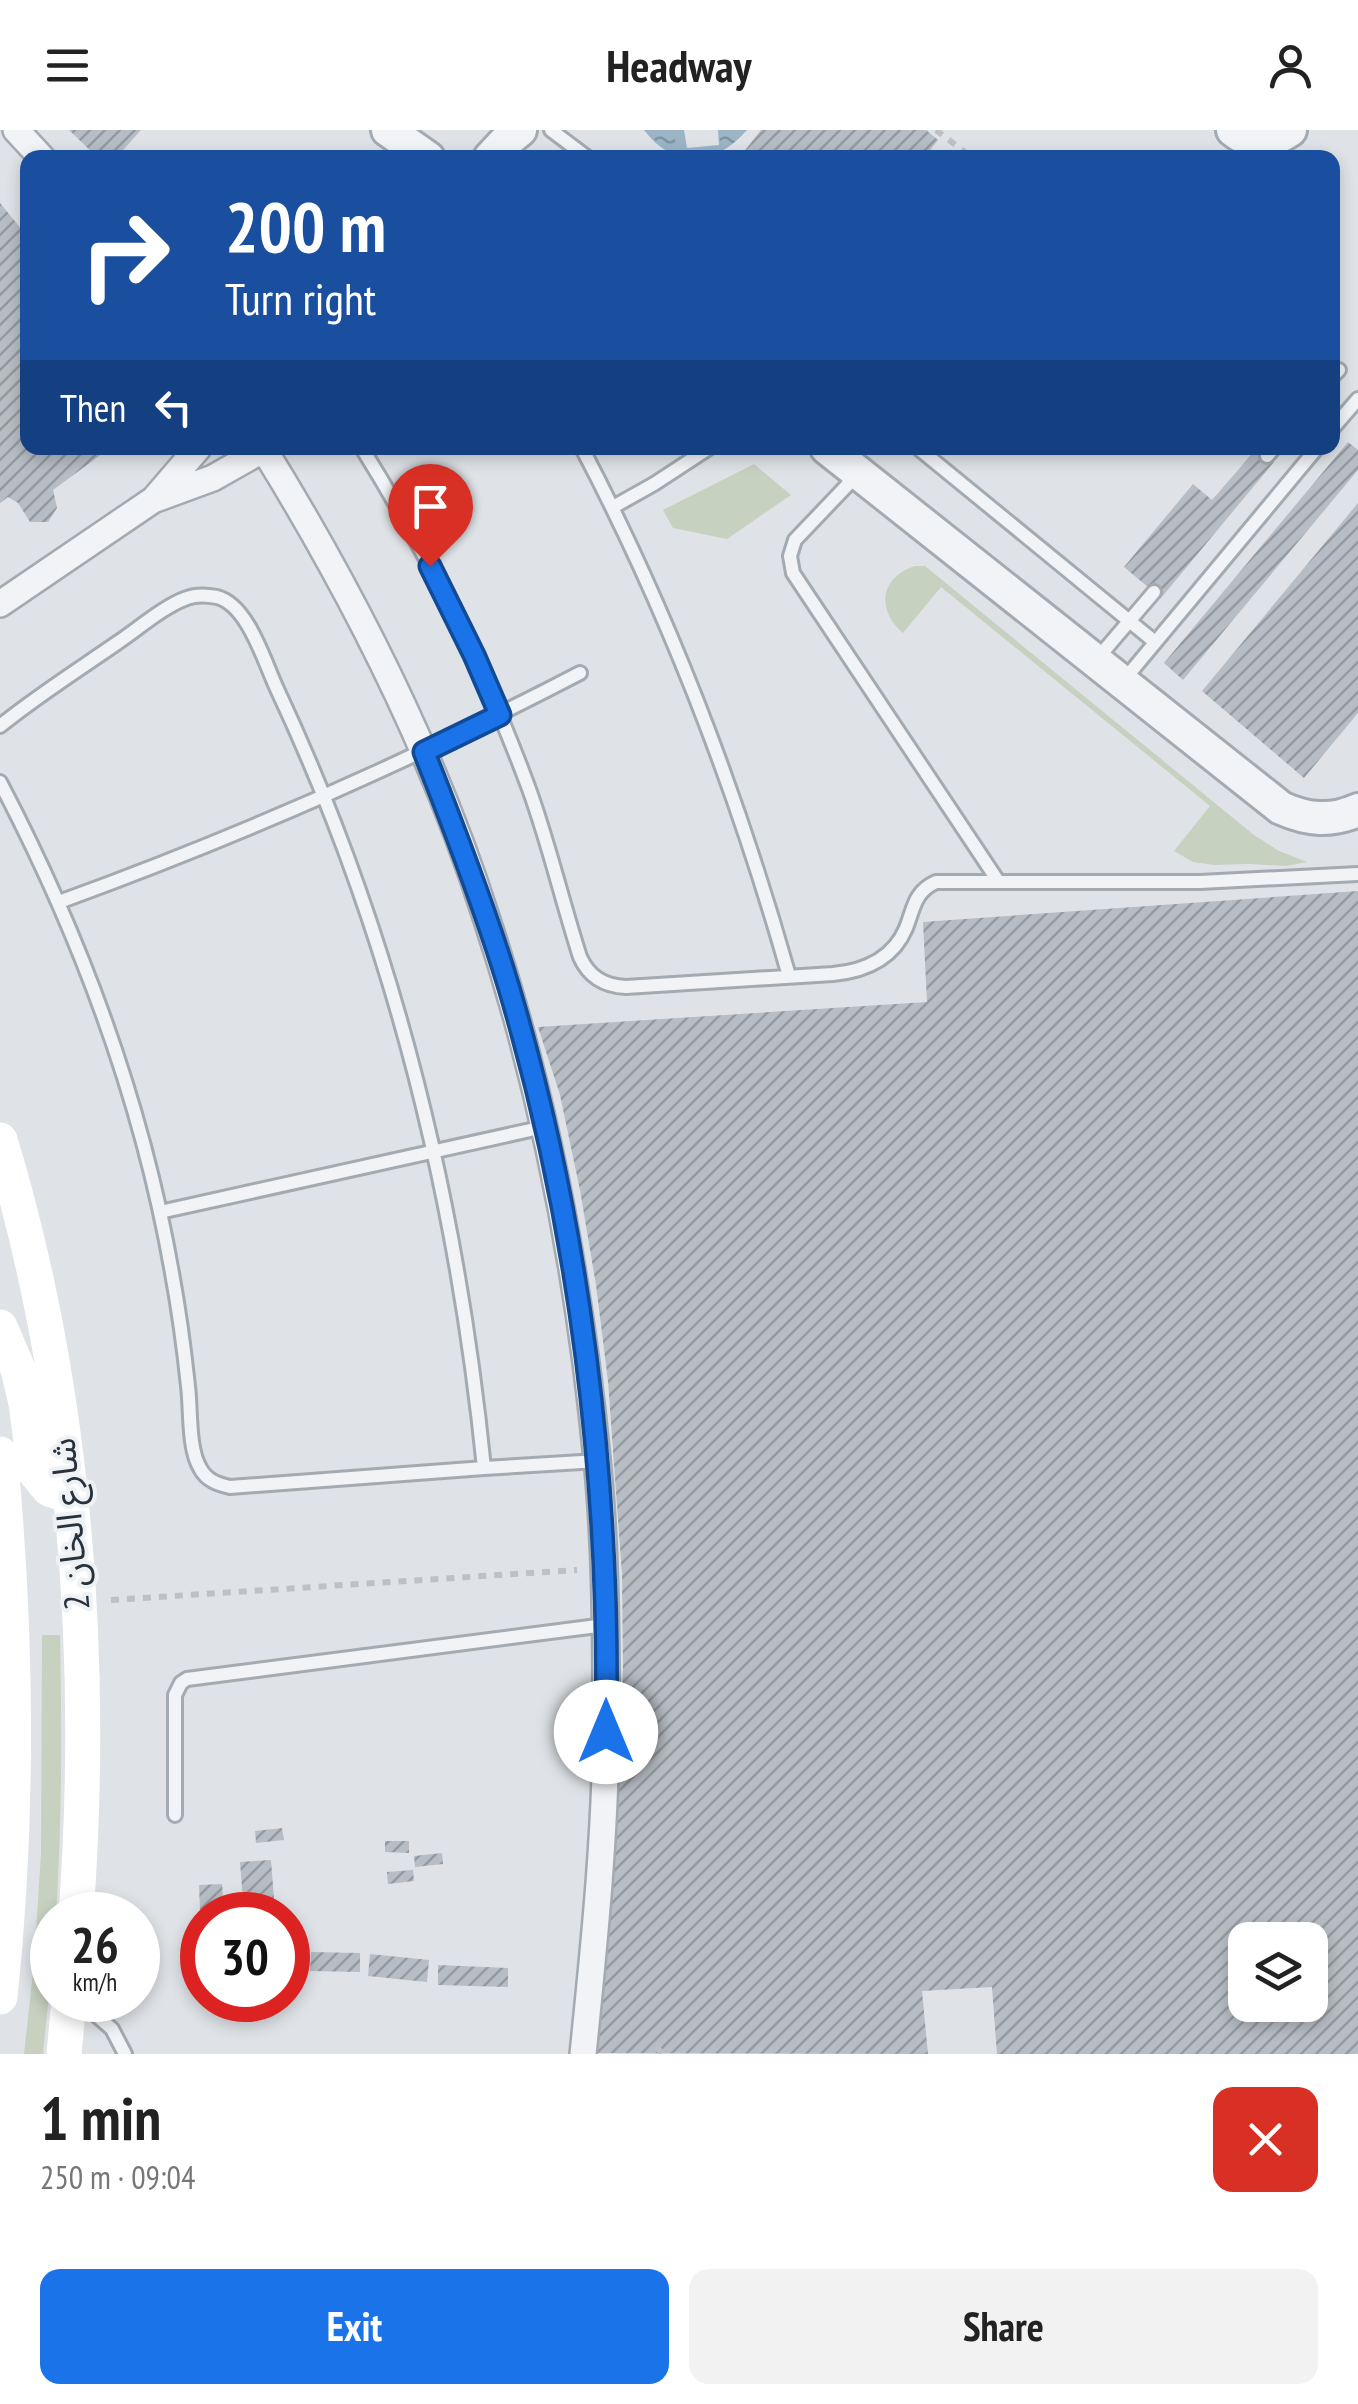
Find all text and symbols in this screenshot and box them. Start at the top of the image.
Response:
text: Headway [606,36,752,94]
icon: menu [40,38,95,93]
icon: person [1263,38,1318,93]
text: 200 m [225,181,386,271]
icon: right [60,190,190,320]
text: Turn right [225,269,376,327]
icon: left [146,380,201,435]
text: Then [60,383,126,432]
pin [388,464,473,567]
icon: arrive [403,479,458,534]
street label: شارع الخان 2 [39,1436,103,1612]
position arrow [554,1680,658,1784]
speed limit sign: 30 [180,1892,310,2022]
text: 26 [71,1912,119,1977]
map controls [1228,1922,1328,2022]
button: layers [1228,1922,1328,2022]
text: km/h [73,1966,117,1998]
text: 1 min [40,2079,161,2157]
button: close [1213,2087,1318,2192]
text: 250 m · 09:04 [40,2156,195,2198]
button: Exit [40,2269,669,2384]
button: Share [689,2269,1318,2384]

